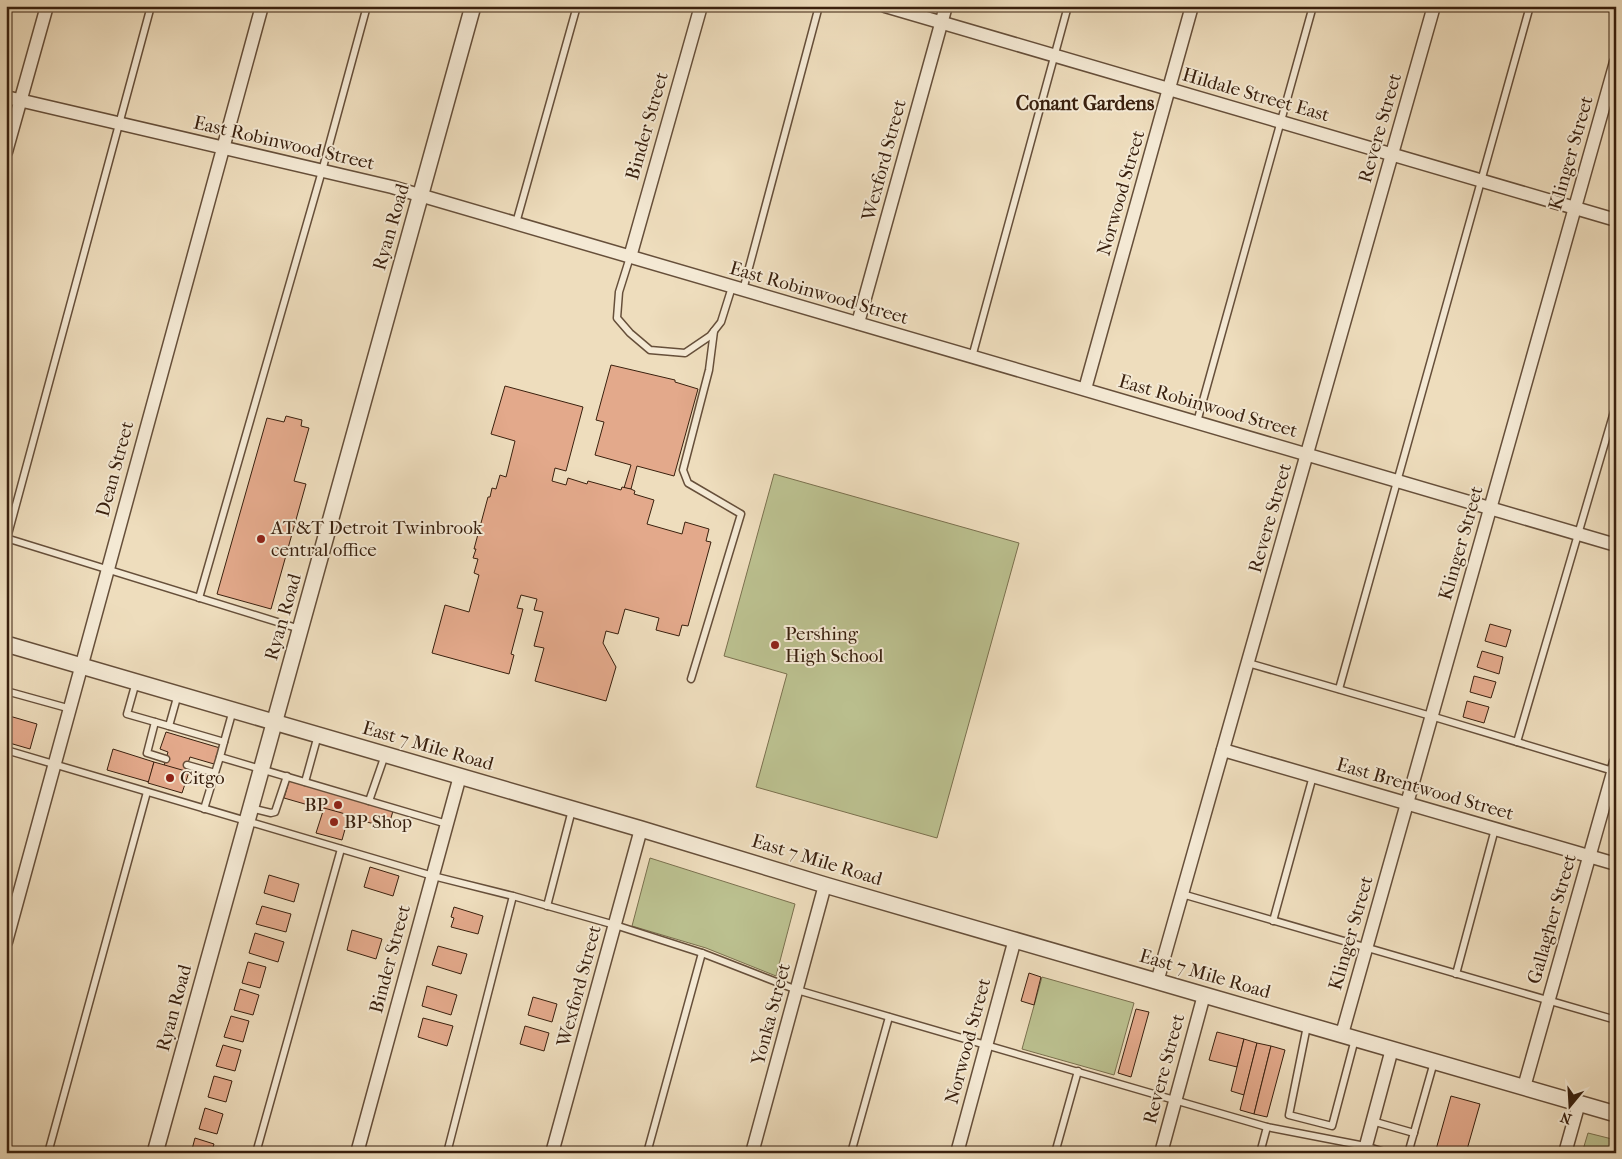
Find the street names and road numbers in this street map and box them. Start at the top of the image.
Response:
street label: Hildale Street East [1180,63,1332,127]
street label: Binder Street [621,69,673,182]
street label: Revere Street [1354,71,1406,185]
street label: Klinger Street [1544,93,1598,213]
street label: Wexford Street [857,97,911,224]
street label: East Robinwood Street [191,111,377,175]
street label: Norwood Street [1093,128,1149,258]
street label: Ryan Road [368,180,414,273]
street label: East Robinwood Street [727,257,911,329]
street label: East Robinwood Street [1116,370,1300,442]
street label: Dean Street [92,419,138,519]
street label: Revere Street [1244,461,1296,575]
street label: Klinger Street [1434,483,1488,603]
street label: Ryan Road [260,570,306,663]
street label: East 7 Mile Road [360,717,497,775]
street label: East Brentwood Street [1334,753,1516,825]
street label: East 7 Mile Road [749,830,886,890]
street label: Gallagher Street [1523,851,1581,986]
street label: Klinger Street [1324,873,1378,993]
street label: Binder Street [365,902,415,1015]
street label: Wexford Street [552,923,606,1050]
street label: East 7 Mile Road [1137,945,1274,1003]
street label: Yonka Street [747,960,795,1068]
street label: Ryan Road [152,961,196,1054]
street label: Norwood Street [941,975,995,1106]
street label: Revere Street [1139,1011,1189,1126]

